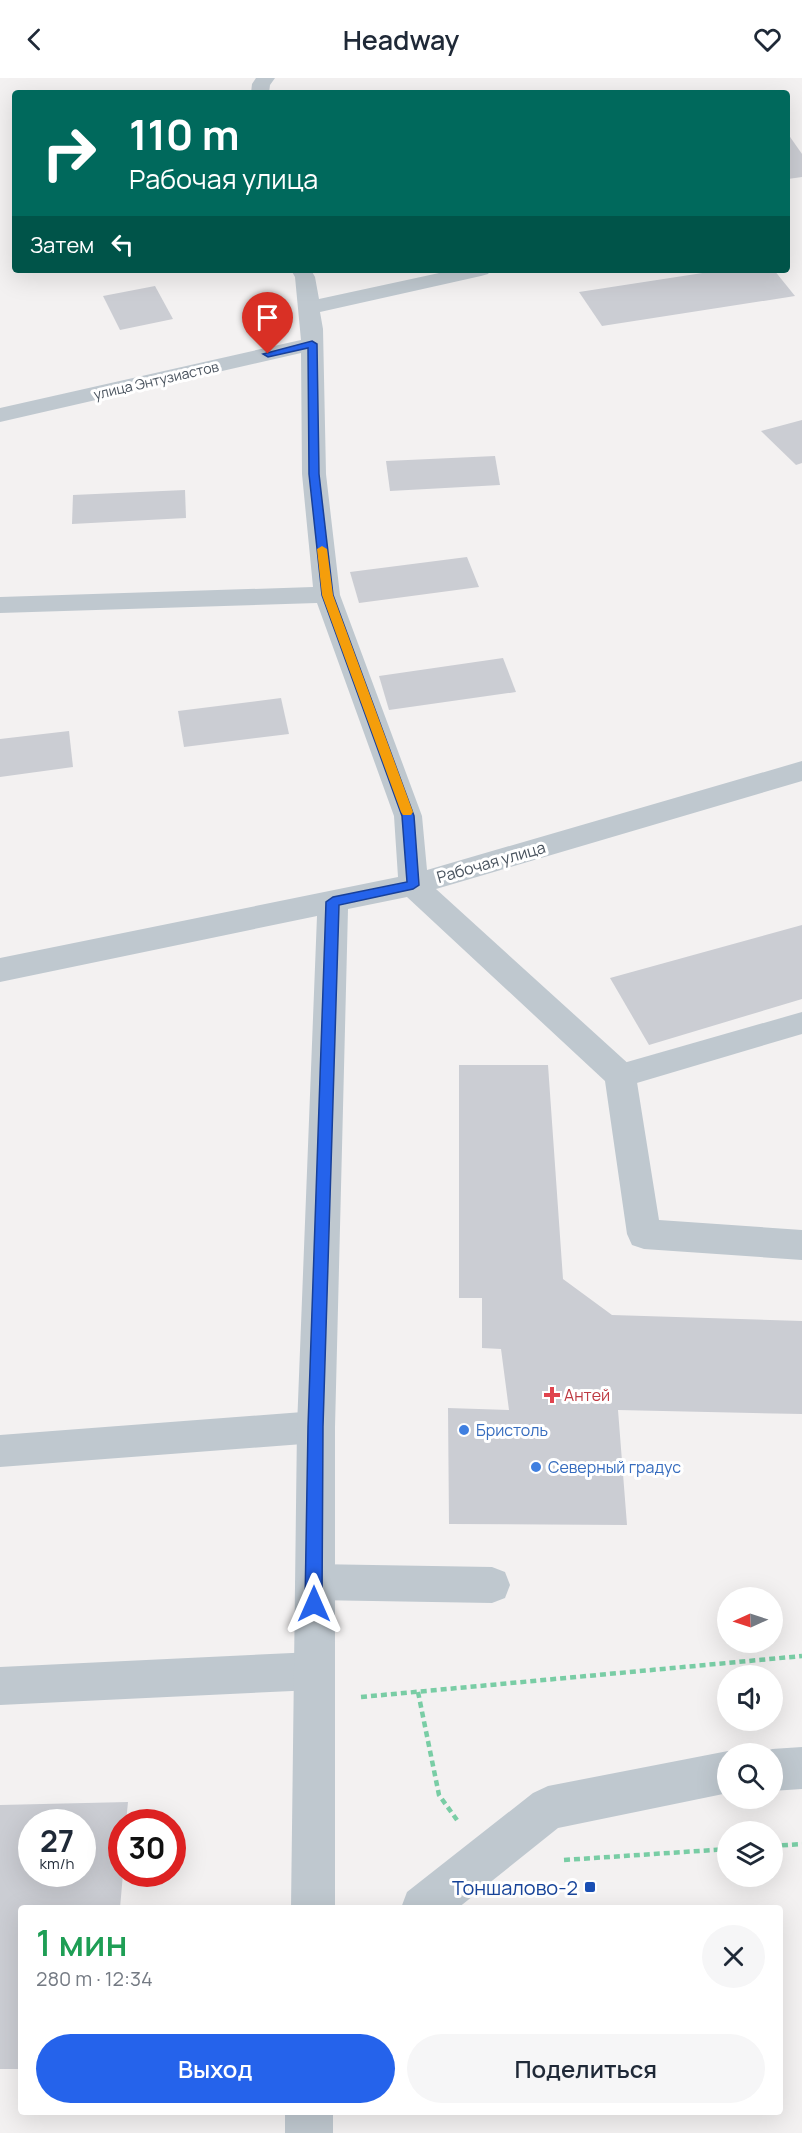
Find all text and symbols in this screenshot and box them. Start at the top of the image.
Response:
text: Headway [343,21,459,58]
icon: back [18,23,51,56]
icon: heart [751,23,784,56]
text: 110 m [129,105,240,163]
icon: right [30,114,108,192]
text: Рабочая улица [129,160,318,197]
icon: left [106,228,139,261]
text: Затем [30,230,94,260]
pin [242,292,293,354]
icon: arrive [251,301,284,334]
street label: улица Энтузиастов [92,356,221,404]
street label: Рабочая улица [434,836,548,888]
place label: Антей [564,1384,610,1406]
marker: Антей [545,1388,559,1402]
place label: Бристоль [476,1419,548,1441]
marker: Бристоль [457,1423,471,1437]
place label: Северный градус [548,1456,681,1478]
marker: Северный градус [529,1460,543,1474]
position arrow [282,1572,346,1636]
north arrow [717,1587,783,1653]
map controls [717,1587,783,1887]
button: sound [717,1665,783,1731]
button: search [717,1743,783,1809]
speed limit sign: 30 [108,1809,186,1887]
text: 27 [40,1820,74,1861]
button: layers [717,1821,783,1887]
text: km/h [40,1853,74,1874]
place label: Тоншалово-2 [452,1874,578,1901]
marker: Тоншалово-2 [583,1880,597,1894]
text: 1 мин [36,1918,128,1967]
button: close [702,1925,765,1988]
text: 280 m · 12:34 [36,1965,153,1992]
button: Выход [36,2034,395,2103]
button: Поделиться [407,2034,765,2103]

